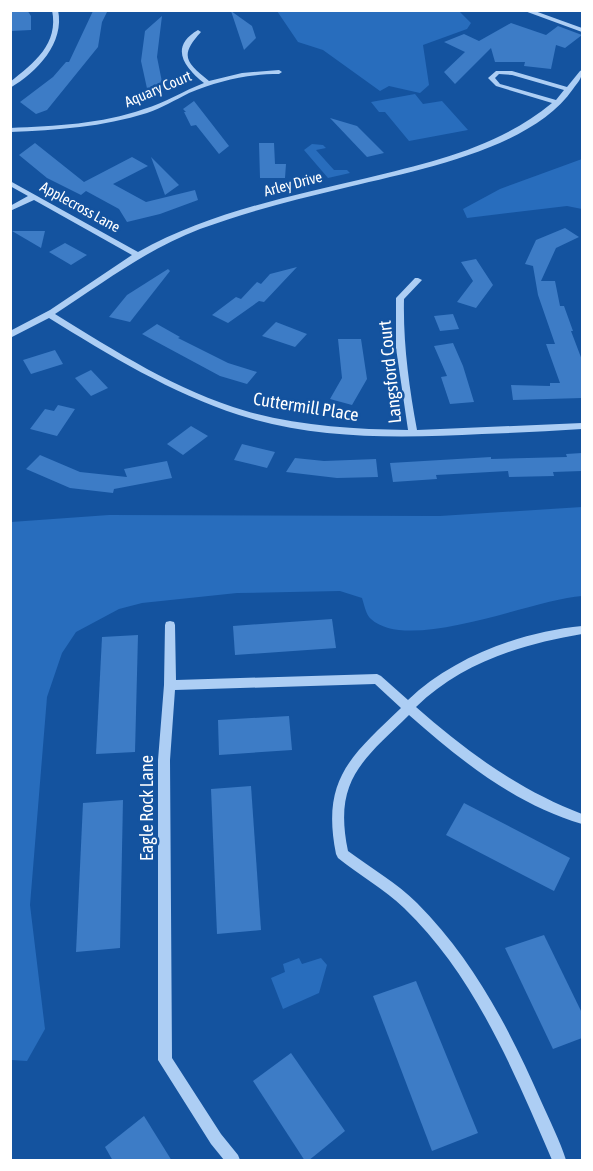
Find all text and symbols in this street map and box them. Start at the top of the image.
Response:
street label: Aquary Court [122,67,194,110]
street label: Arley Drive [262,168,324,199]
street label: Applecross Lane [37,178,123,236]
street label: Langsford Court [374,320,405,425]
street label: Cuttermill Place [252,388,360,425]
street label: Eagle Rock Lane [136,755,157,861]

